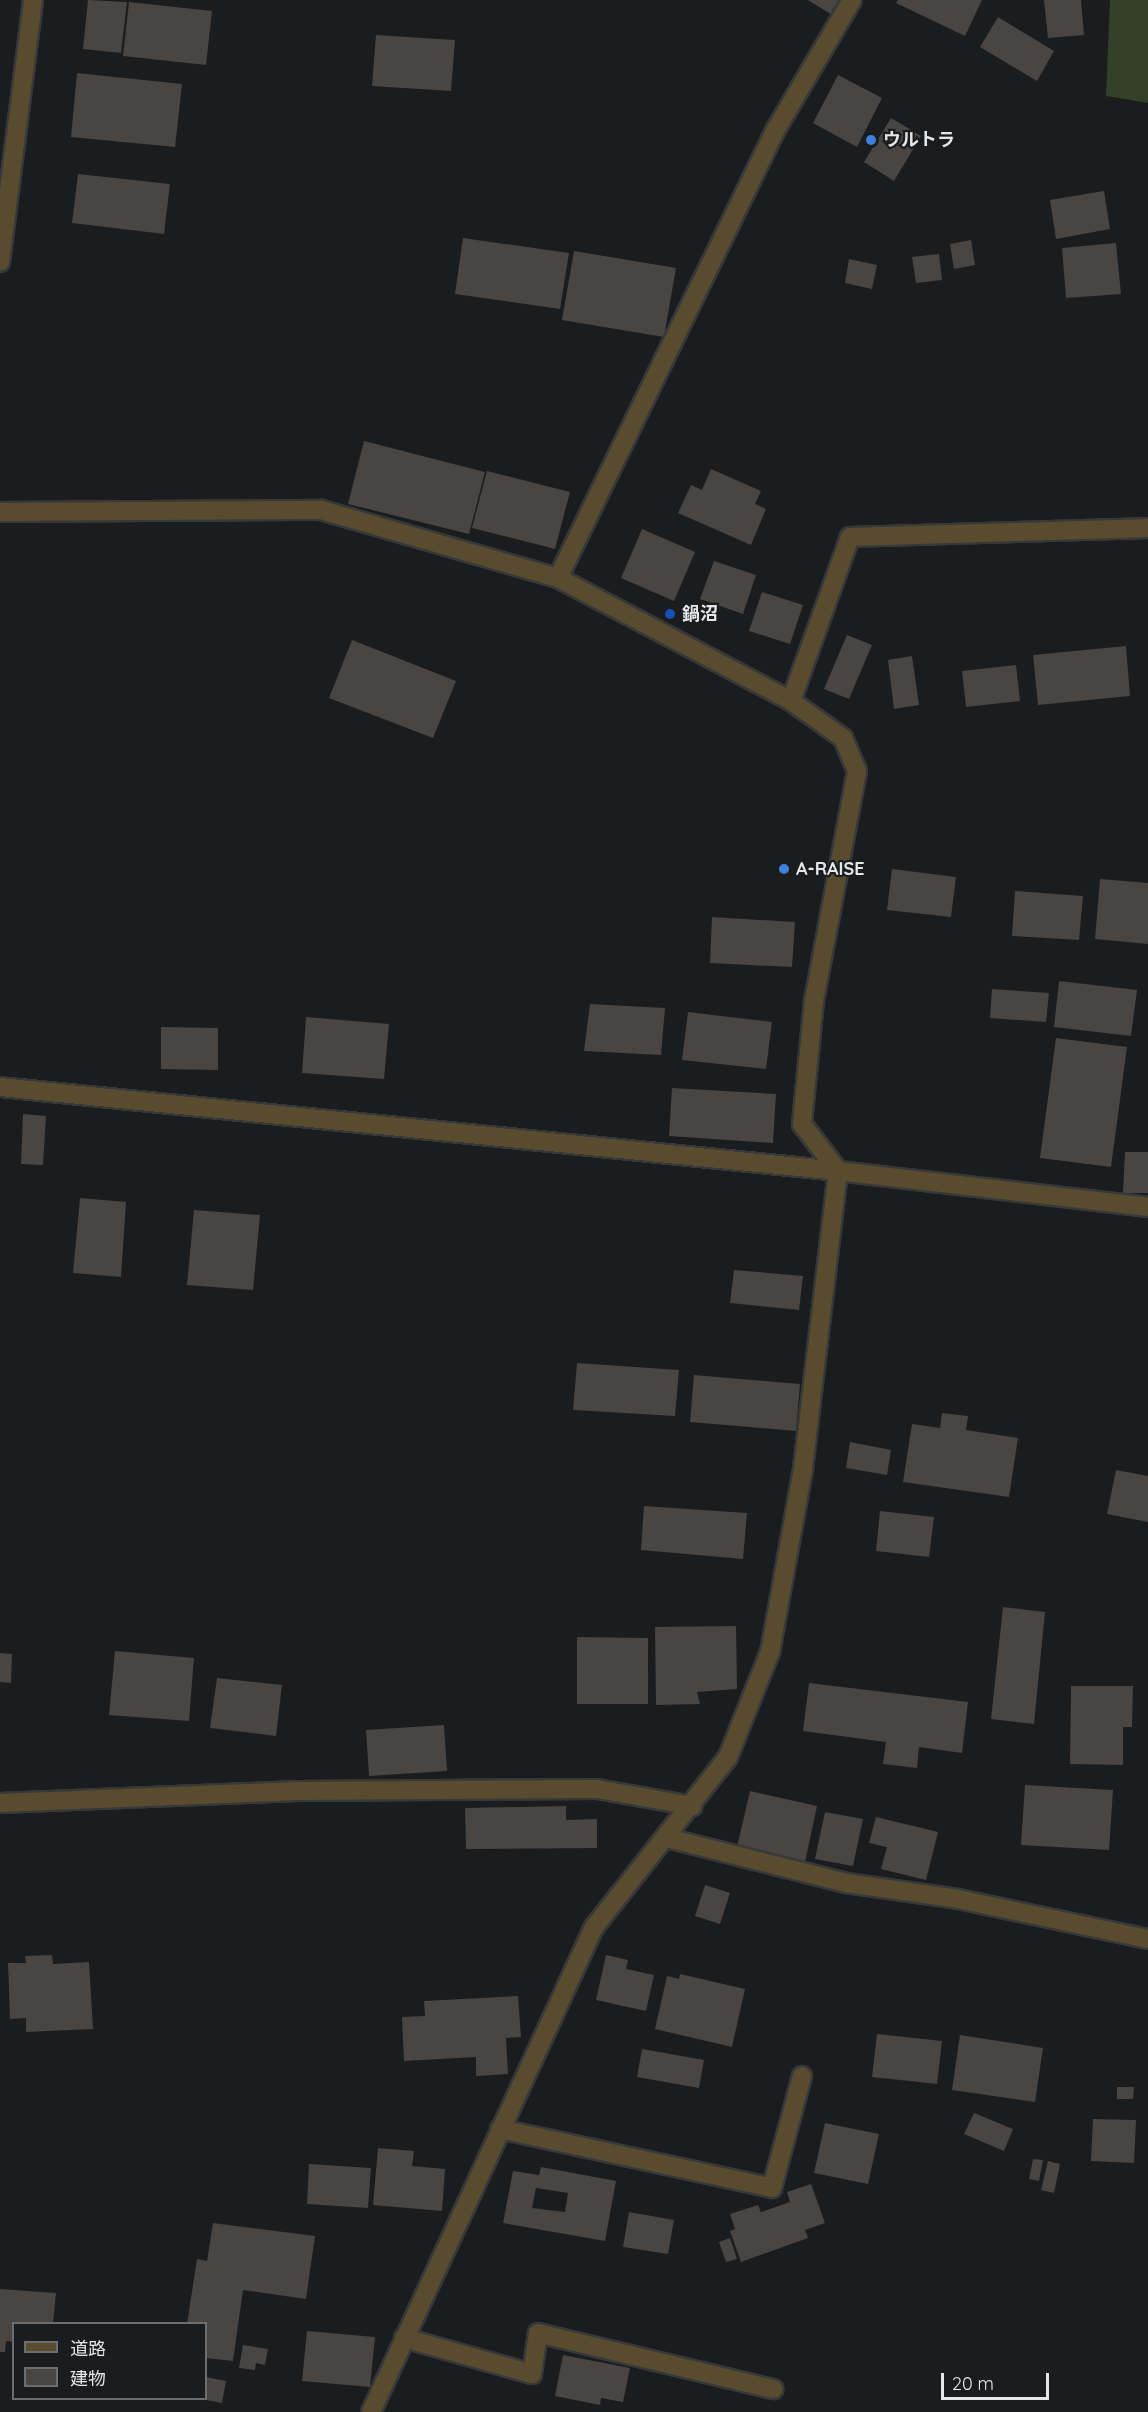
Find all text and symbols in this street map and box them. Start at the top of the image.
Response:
place label: ウルトラ [883,129,955,151]
marker: ウルトラ [864,133,878,147]
place label: 鍋沼 [682,603,718,625]
marker: 鍋沼 [663,607,677,621]
place label: A-RAISE [796,858,864,880]
marker: A-RAISE [777,862,791,876]
legend [12,2322,207,2400]
text: 道路 [70,2337,106,2360]
scale bar [944,2361,1052,2399]
text: 建物 [70,2367,106,2390]
text: 20 m [952,2372,994,2395]

